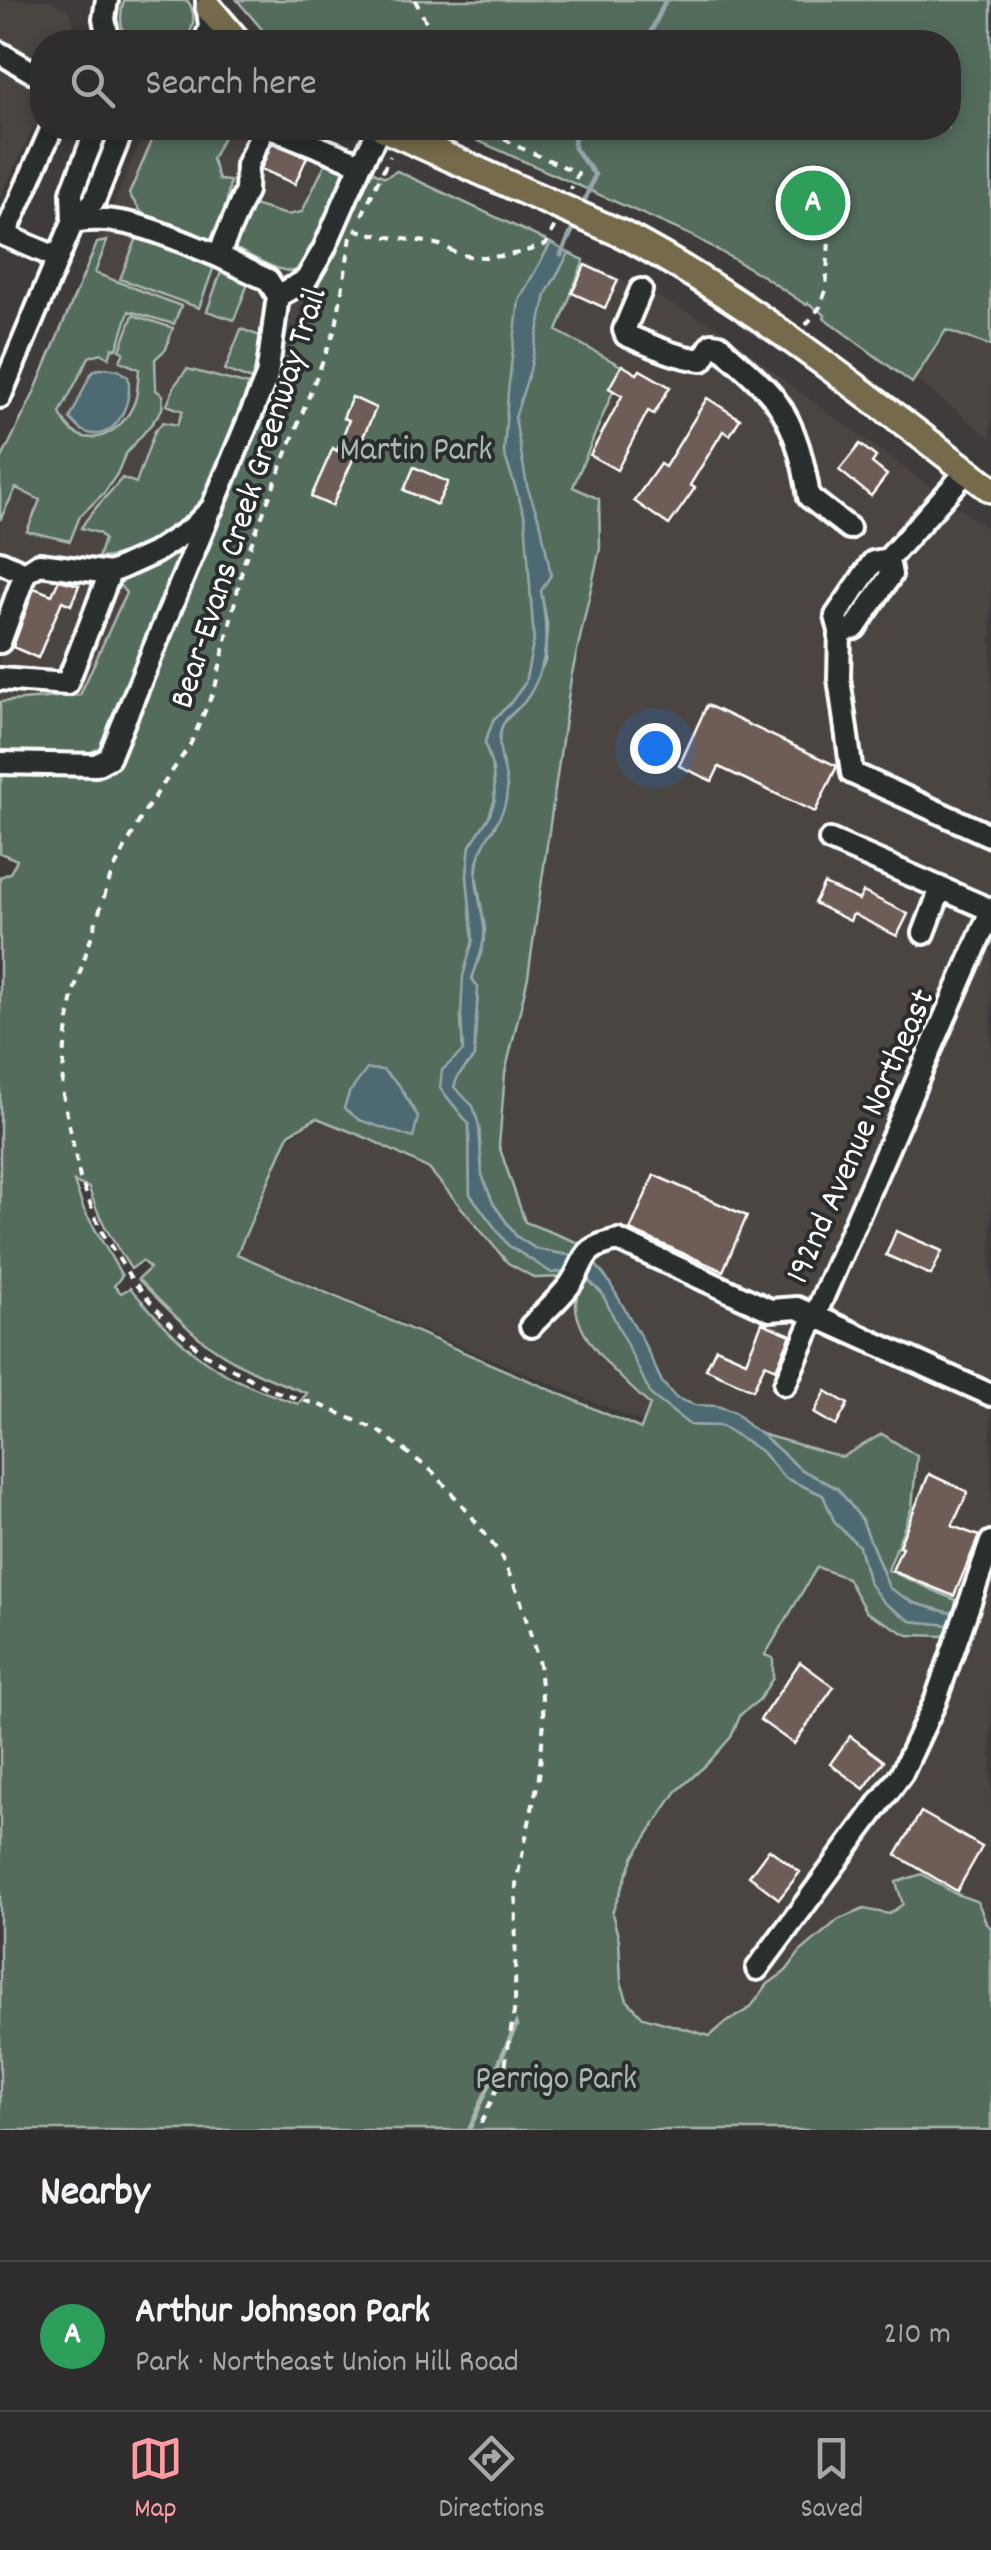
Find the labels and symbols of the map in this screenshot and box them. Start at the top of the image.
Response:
pin: A [780,166,846,240]
street label: Bear-Evans Creek Greenway Trail [159,282,342,715]
park label: Martin Park [339,427,493,477]
your location [630,723,681,774]
street label: 192nd Avenue Northeast [775,982,950,1292]
park label: Perrigo Park [475,2056,637,2106]

